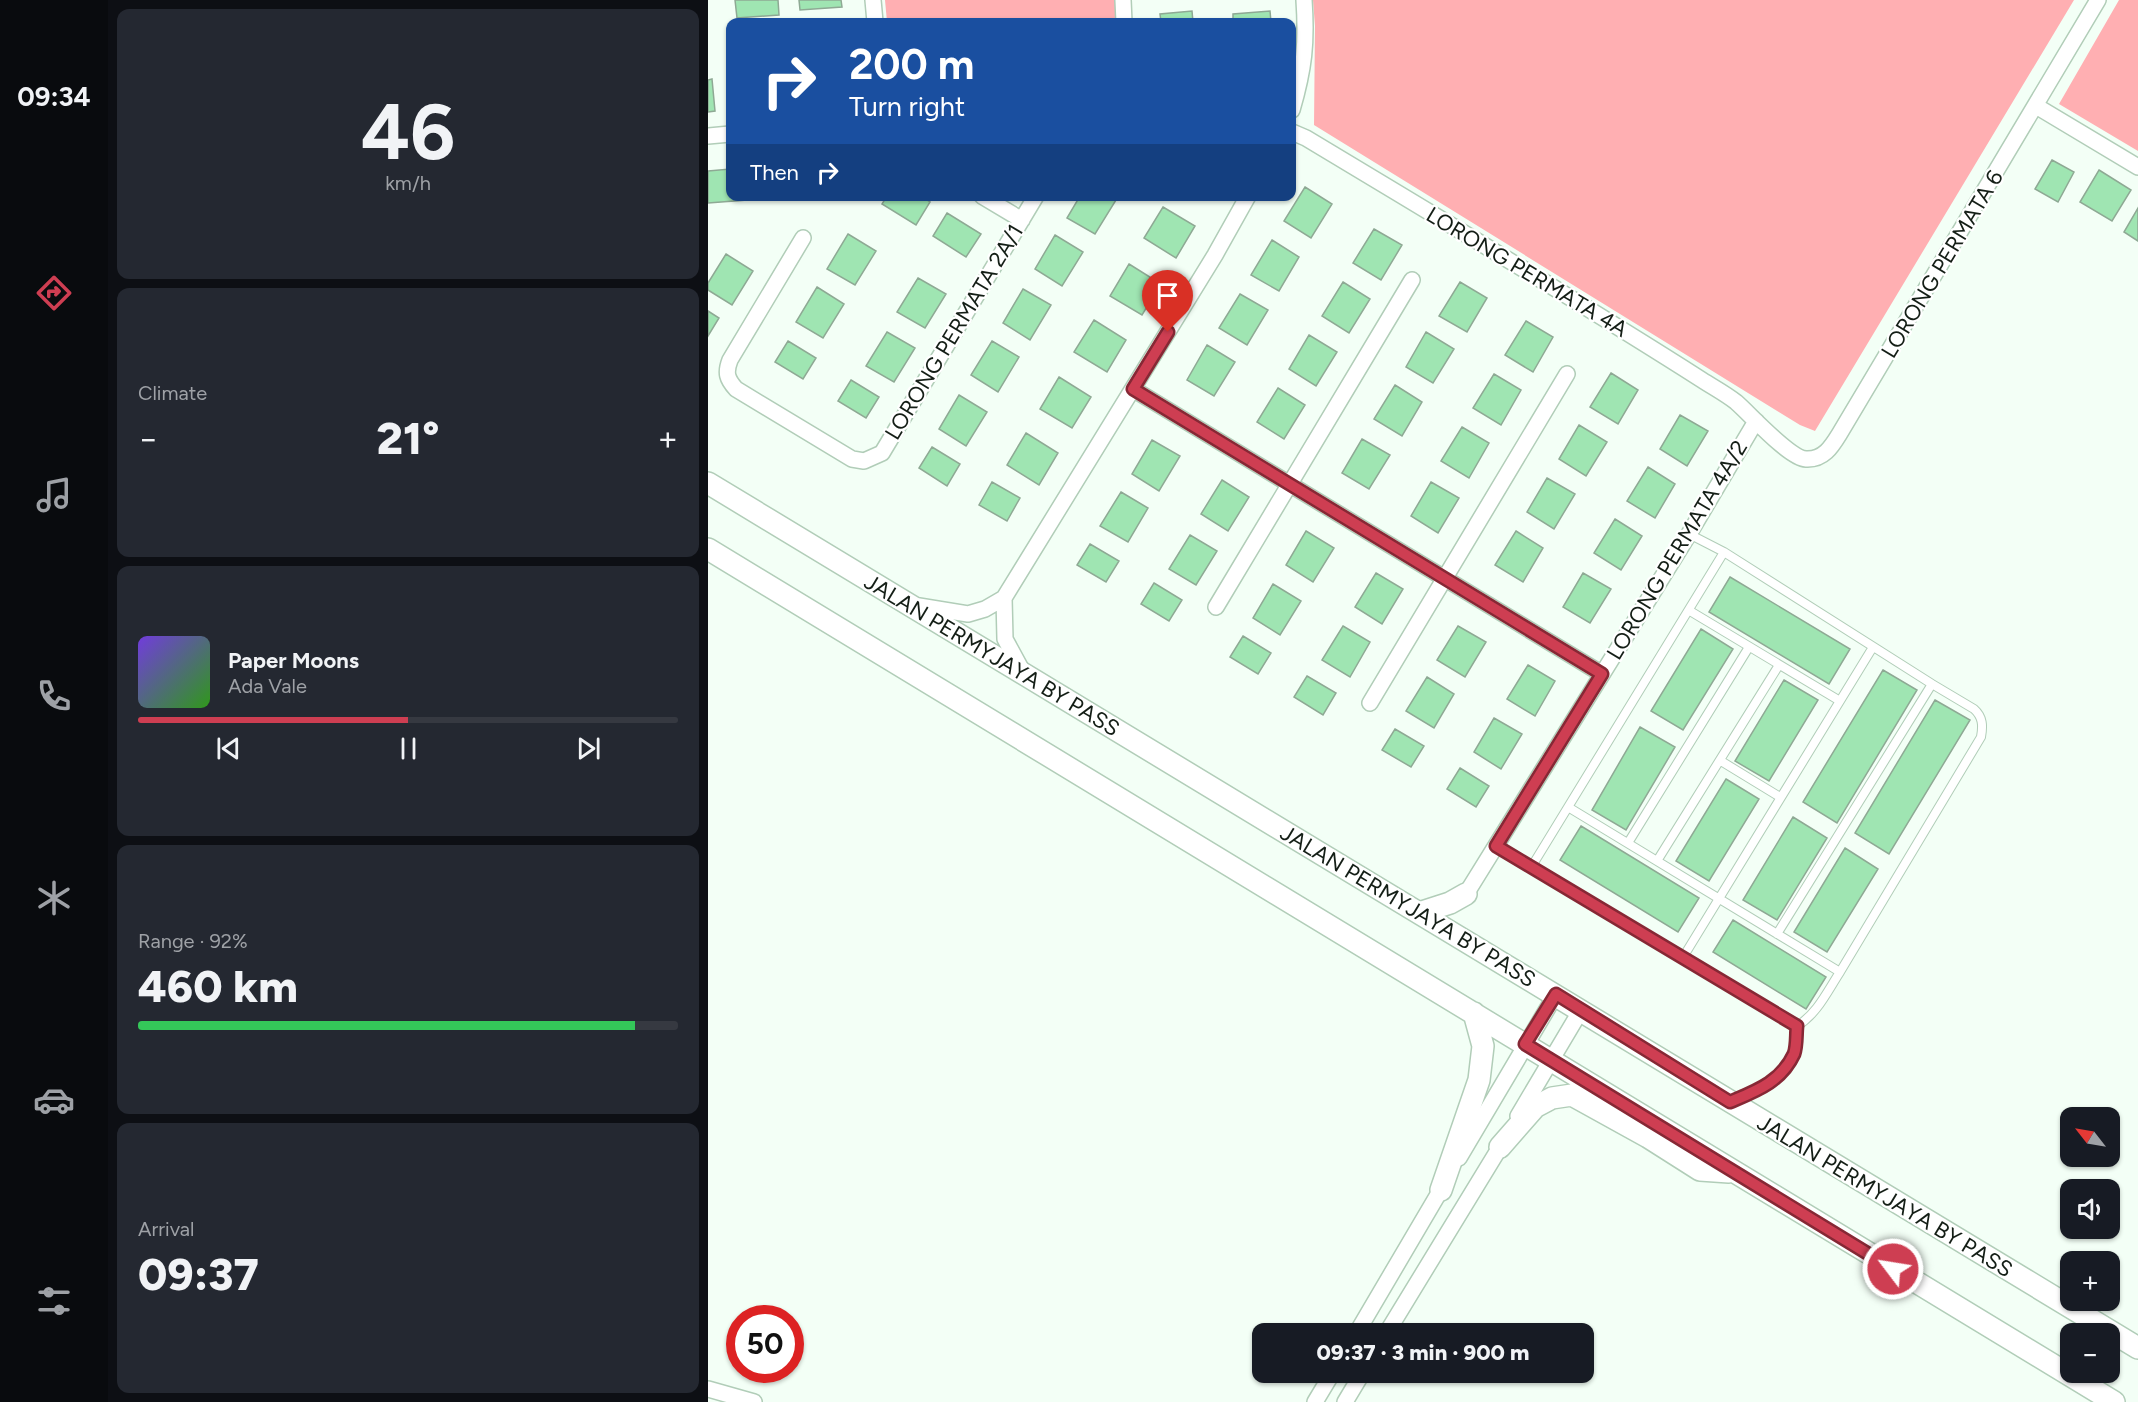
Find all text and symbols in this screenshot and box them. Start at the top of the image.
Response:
text: 200 m [849,39,974,90]
icon: right [750,42,828,120]
text: 09:34 [17,80,91,113]
text: 46 [361,85,455,179]
text: Turn right [849,90,965,123]
icon: right [811,156,844,189]
text: Then [750,159,799,186]
street label: LORONG PERMATA 6 [1875,165,2009,363]
text: km/h [385,171,431,195]
street label: LORONG PERMATA 4A [1421,201,1633,343]
street label: LORONG PERMATA 2A/1 [879,219,1029,445]
pin [1142,270,1193,332]
icon: directions [33,272,75,314]
icon: arrive [1151,279,1184,312]
text: Climate [138,381,207,405]
text: 21° [377,411,439,465]
text: − [138,419,159,458]
text: + [657,419,678,458]
street label: LORONG PERMATA 4A/2 [1601,435,1753,665]
icon: music [33,474,75,516]
street label: JALAN PERMYJAYA BY PASS [860,568,1124,742]
text: Paper Moons [228,647,359,674]
text: Ada Vale [228,674,307,698]
icon: phone [33,675,75,717]
icon: previous [212,732,245,765]
icon: pause [392,732,425,765]
icon: next [572,732,605,765]
street label: JALAN PERMYJAYA BY PASS [1276,819,1540,993]
icon: climate [33,877,75,919]
text: Range · 92% [138,929,248,953]
text: 460 km [138,959,298,1013]
icon: car [33,1079,75,1121]
north arrow [2060,1107,2120,1167]
map controls [2060,1107,2120,1383]
street label: JALAN PERMYJAYA BY PASS [1753,1109,2017,1283]
button: sound [2060,1179,2120,1239]
text: Arrival [138,1217,194,1241]
position arrow [1861,1237,1925,1301]
text: 09:37 [138,1247,259,1301]
button: + [2060,1251,2120,1311]
icon: filters [33,1280,75,1322]
speed limit sign: 50 [726,1305,804,1383]
button: − [2060,1323,2120,1383]
text: 09:37 · 3 min · 900 m [1317,1339,1529,1366]

